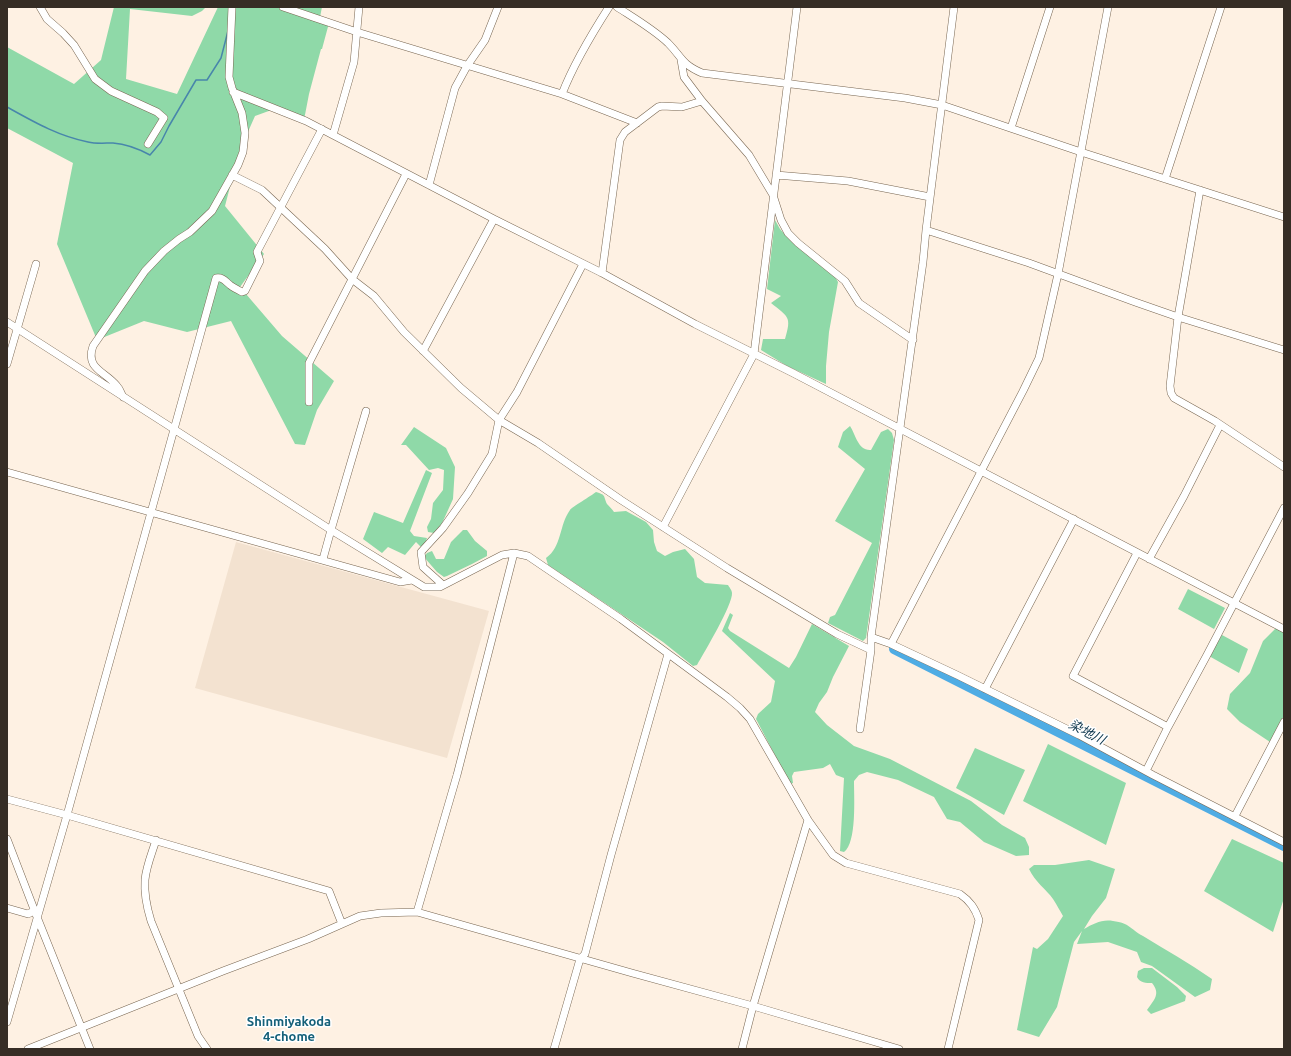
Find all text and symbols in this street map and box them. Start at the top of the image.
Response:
water label: 染地川 [1066,716,1108,748]
district label: Shinmiyakoda 4-chome [247,1014,331,1045]

